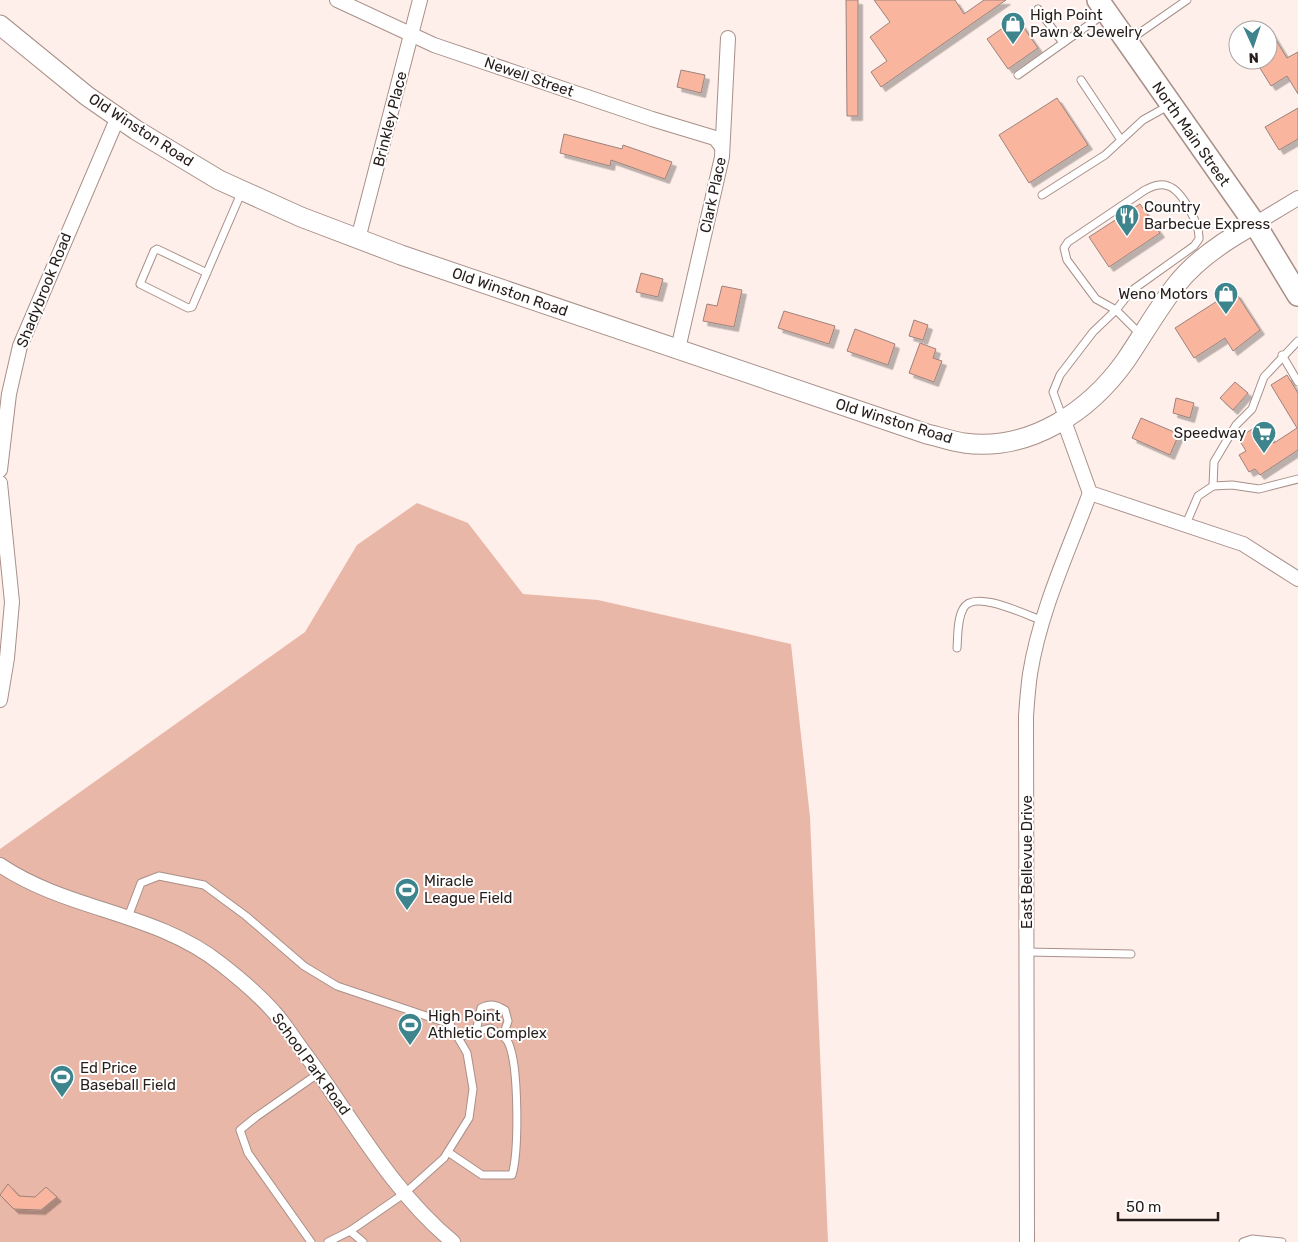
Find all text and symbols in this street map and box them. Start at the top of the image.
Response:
place label: High Point Pawn & Jewelry [1030,6,1142,41]
shop icon: High Point Pawn & Jewelry [1000,11,1026,45]
north arrow [1228,20,1278,70]
text: N [1248,49,1259,66]
street label: Newell Street [482,53,576,101]
street label: Brinkley Place [369,69,411,169]
street label: North Main Street [1148,78,1234,190]
street label: Old Winston Road [85,89,197,171]
street label: Clark Place [696,155,730,235]
place label: Country Barbecue Express [1144,198,1270,233]
restaurant icon: Country Barbecue Express [1114,203,1140,237]
street label: Shadybrook Road [13,230,75,350]
street label: Old Winston Road [450,264,570,320]
shop icon: Weno Motors [1213,281,1239,315]
place label: Weno Motors [1118,285,1208,303]
street label: Old Winston Road [833,395,955,447]
supermarket icon: Speedway [1251,420,1277,454]
place label: Speedway [1174,424,1246,442]
street label: East Bellevue Drive [1018,795,1036,929]
place label: Miracle League Field [424,872,512,907]
sports icon: Miracle League Field [394,877,420,911]
place label: High Point Athletic Complex [428,1007,547,1042]
street label: School Park Road [268,1010,354,1118]
sports icon: High Point Athletic Complex [397,1012,423,1046]
place label: Ed Price Baseball Field [80,1059,176,1094]
sports icon: Ed Price Baseball Field [49,1064,75,1098]
scale bar [1118,1190,1218,1222]
text: 50 m [1126,1198,1161,1216]

